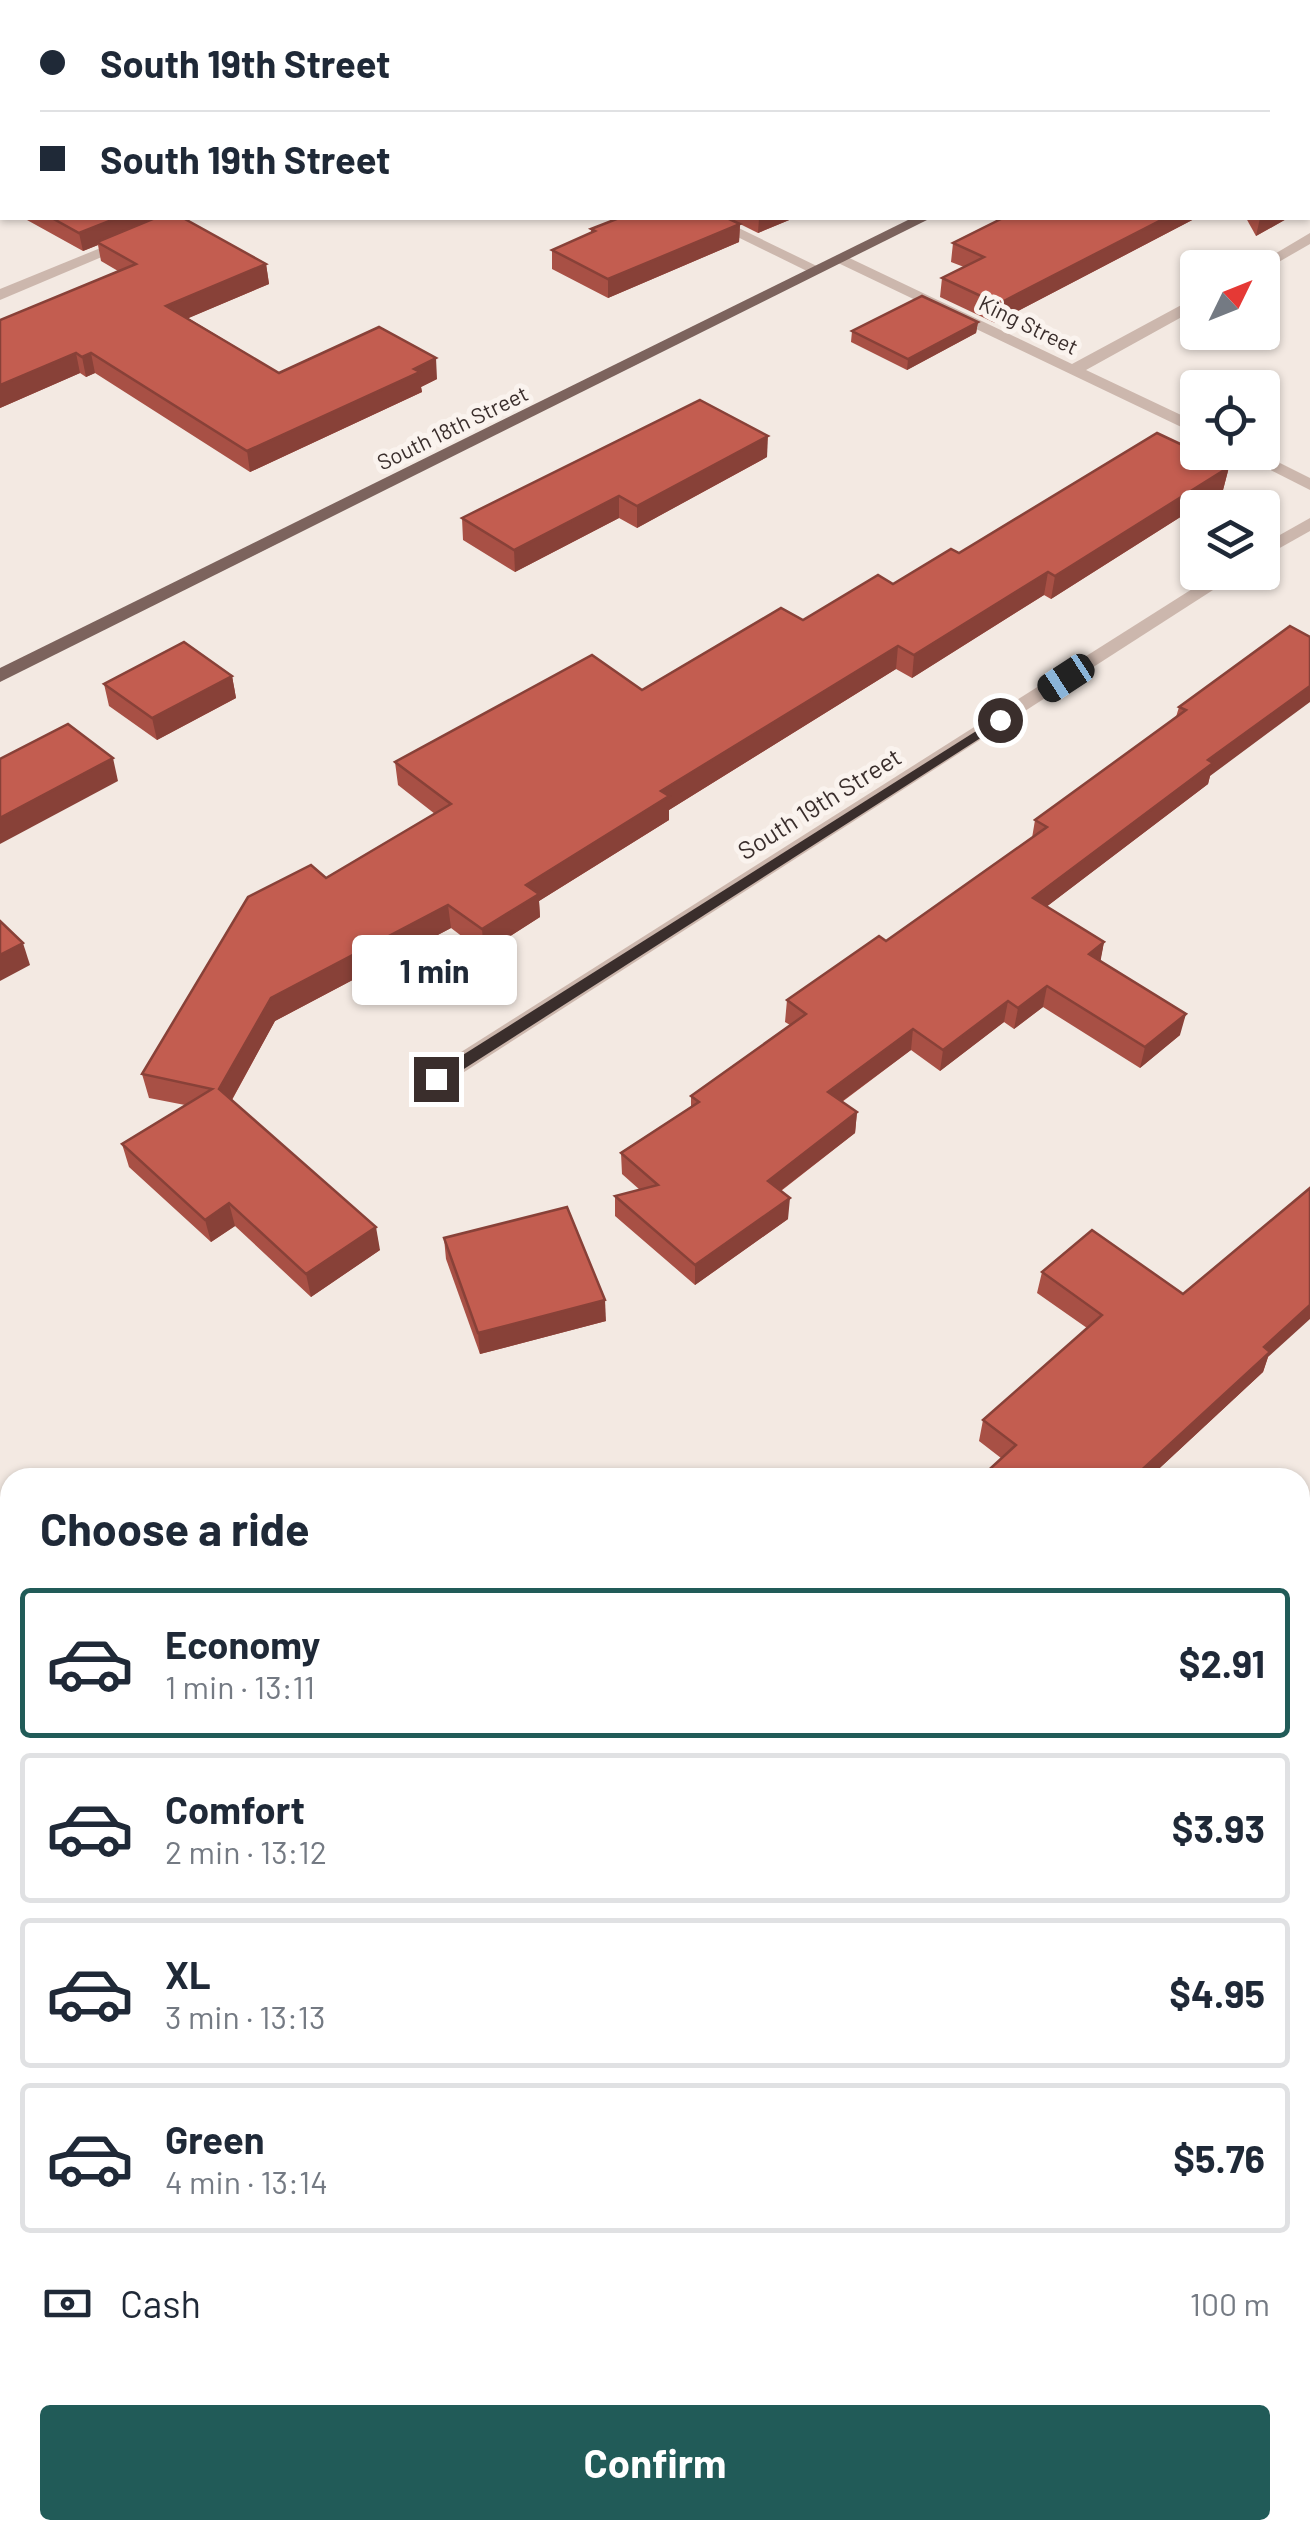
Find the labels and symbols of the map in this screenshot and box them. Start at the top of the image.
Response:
north arrow [1180,250,1280,350]
street label: King Street [975,289,1083,359]
street label: South 18th Street [372,379,532,475]
car [1033,649,1099,707]
route start [978,698,1023,743]
street label: South 19th Street [732,741,906,865]
callout: 1 min [354,934,518,1004]
route end [414,1057,459,1102]

